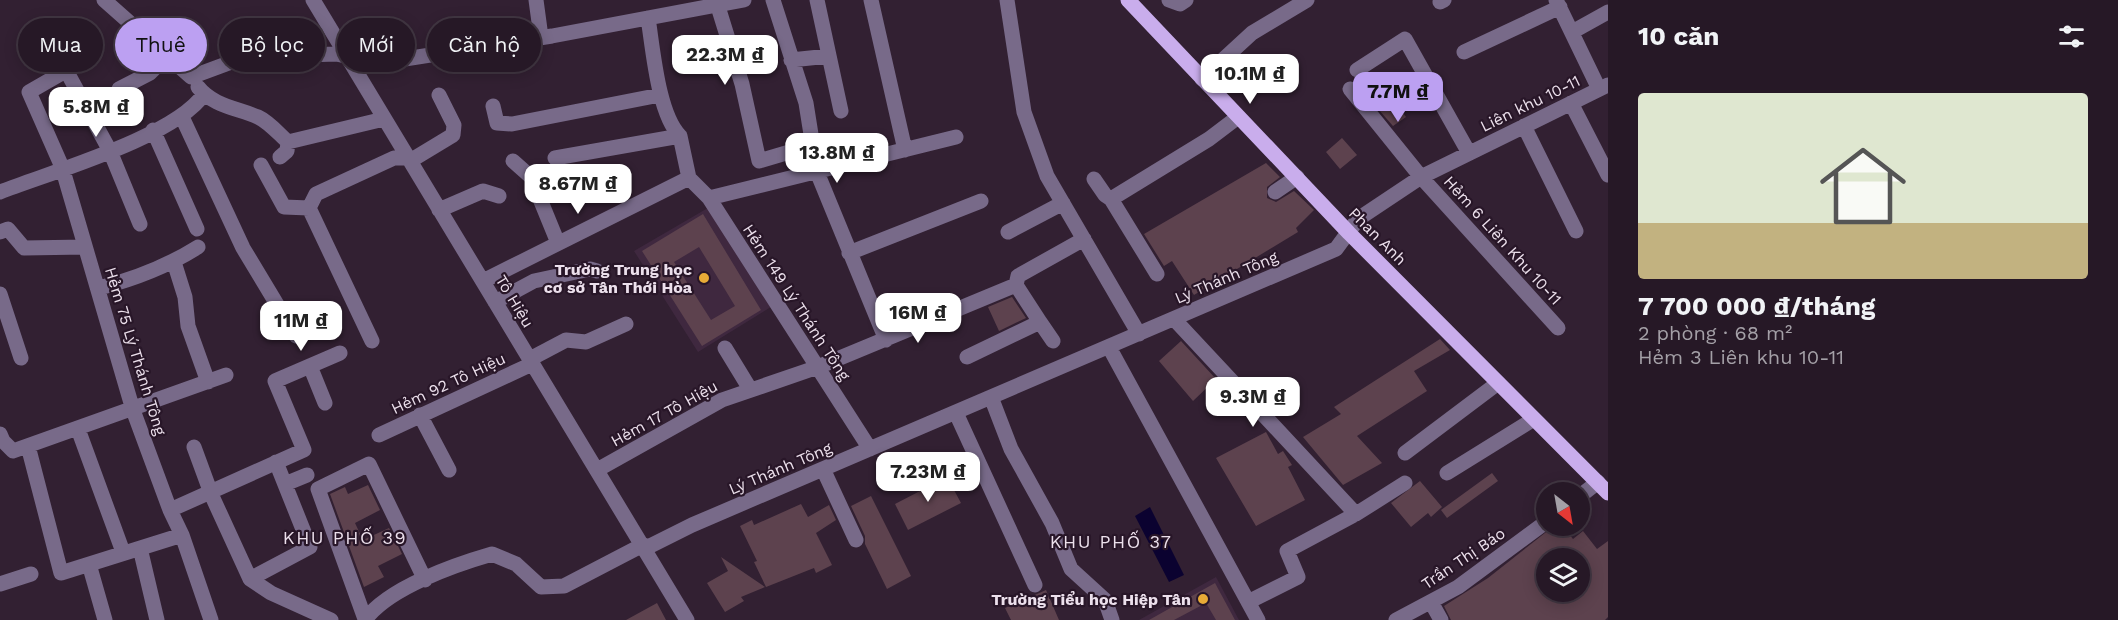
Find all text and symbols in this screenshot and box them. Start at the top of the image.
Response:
chip: Mua [18,18,103,72]
chip: Thuê [115,18,207,72]
chip: Bộ lọc [219,18,325,72]
chip: Mới [337,18,415,72]
chip: Căn hộ [427,18,541,72]
icon: filters [2055,20,2088,53]
text: 10 căn [1638,21,1719,51]
pin: 22.3M ₫ [670,35,780,86]
text: 22.3M ₫ [686,42,764,66]
pin: 10.1M ₫ [1195,54,1305,105]
text: 10.1M ₫ [1215,61,1285,85]
street label: Liên khu 10-11 [1477,71,1583,136]
pin: 7.7M ₫ [1349,72,1447,123]
text: 7.7M ₫ [1367,79,1429,103]
pin: 5.8M ₫ [47,87,145,138]
text: 5.8M ₫ [63,94,129,118]
icon: home [1809,132,1917,240]
pin: 13.8M ₫ [782,133,892,184]
text: 13.8M ₫ [799,140,875,164]
pin: 8.67M ₫ [523,164,633,215]
text: 8.67M ₫ [539,171,617,195]
street label: Hẻm 6 Liên Khu 10-11 [1440,172,1565,309]
street label: Phan Anh [1345,204,1410,269]
street label: Hẻm 149 Lý Thánh Tông [739,221,855,384]
street label: Lý Thánh Tông [1172,247,1281,308]
place label: Trường Trung học cơ sở Tân Thới Hòa [544,260,693,297]
street label: Hẻm 75 Lý Thánh Tông [101,265,170,438]
street label: Tô Hiệu [491,271,538,331]
marker: Trường Trung học cơ sở Tân Thới Hòa [697,271,711,285]
text: 7 700 000 ₫/tháng [1638,291,1875,321]
pin: 16M ₫ [876,293,960,344]
text: 16M ₫ [889,300,947,324]
pin: 11M ₫ [259,301,343,352]
text: 11M ₫ [274,308,328,332]
text: 2 phòng · 68 m² [1638,321,1792,345]
text: Hẻm 3 Liên khu 10-11 [1638,345,1844,369]
street label: Hẻm 92 Tô Hiệu [388,349,508,418]
street label: Hẻm 17 Tô Hiệu [608,376,721,451]
pin: 9.3M ₫ [1204,377,1302,428]
text: 9.3M ₫ [1220,384,1286,408]
street label: Lý Thánh Tông [726,438,835,499]
pin: 7.23M ₫ [873,452,983,503]
text: 7.23M ₫ [890,459,966,483]
north arrow [1536,482,1590,536]
map controls [1536,482,1590,602]
street label: Trần Thị Báo [1418,523,1509,593]
district label: KHU PHỐ 39 [283,526,407,548]
district label: KHU PHỐ 37 [1050,530,1172,552]
button: layers [1536,548,1590,602]
place label: Trường Tiểu học Hiệp Tân [991,590,1191,609]
marker: Trường Tiểu học Hiệp Tân [1196,592,1210,606]

